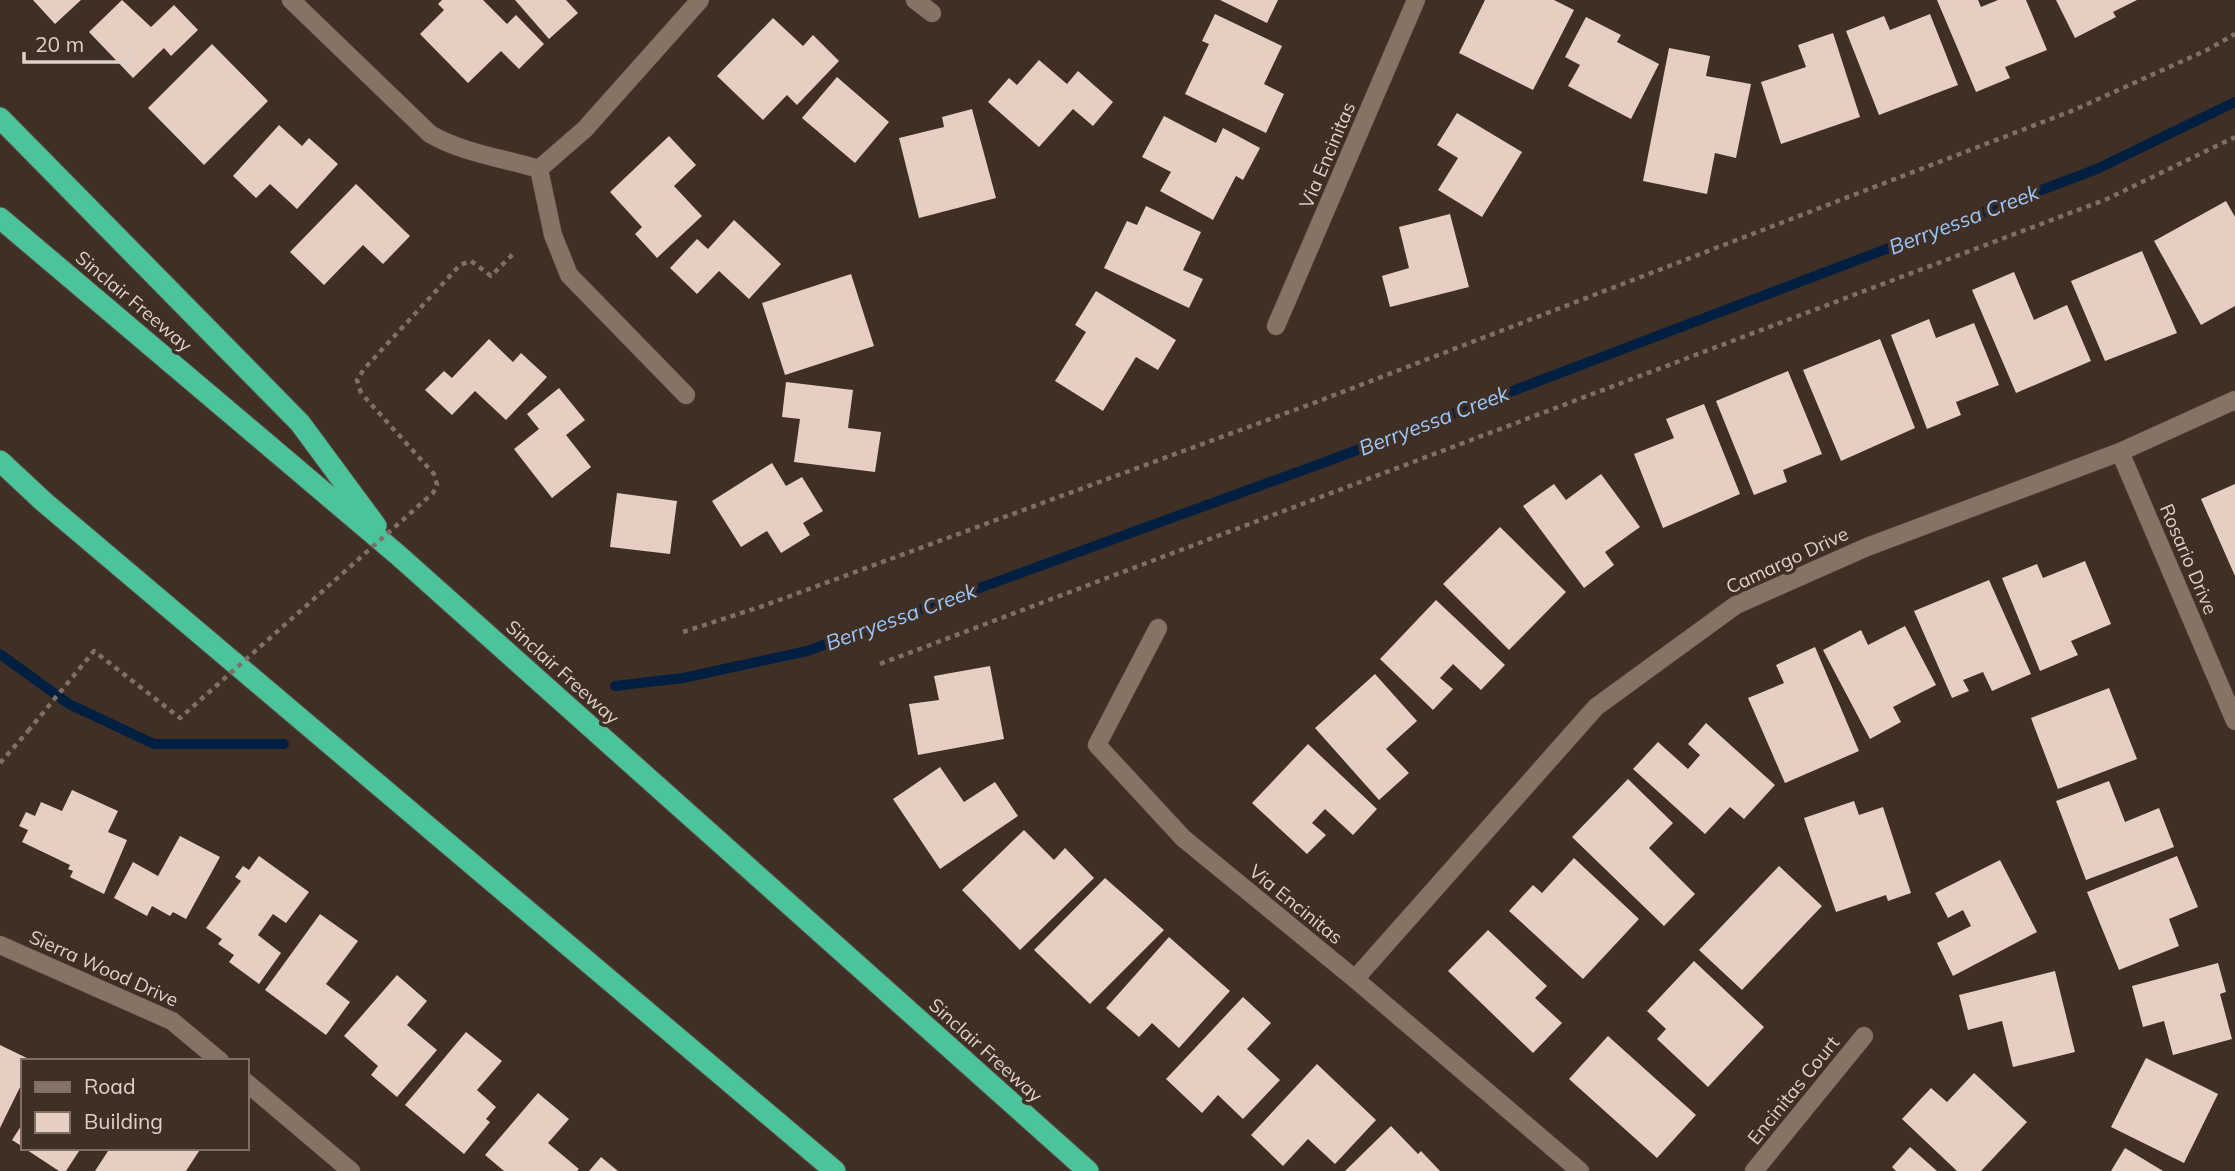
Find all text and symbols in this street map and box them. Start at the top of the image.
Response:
scale bar [24,21,130,65]
text: 20 m [35,31,84,57]
street label: Via Encinitas [1294,98,1360,212]
water label: Berryessa Creek [1885,178,2043,260]
street label: Sinclair Freeway [71,245,197,357]
water label: Berryessa Creek [1355,379,1513,461]
street label: Rosario Drive [2155,500,2223,618]
street label: Camargo Drive [1722,521,1852,599]
water label: Berryessa Creek [822,576,981,655]
street label: Sinclair Freeway [501,615,625,729]
street label: Via Encinitas [1244,859,1348,949]
street label: Sierra Wood Drive [26,924,182,1012]
street label: Sinclair Freeway [924,993,1048,1107]
street label: Encinitas Court [1742,1031,1844,1149]
legend [21,1059,248,1150]
text: Road [84,1073,135,1099]
text: Building [84,1108,163,1134]

